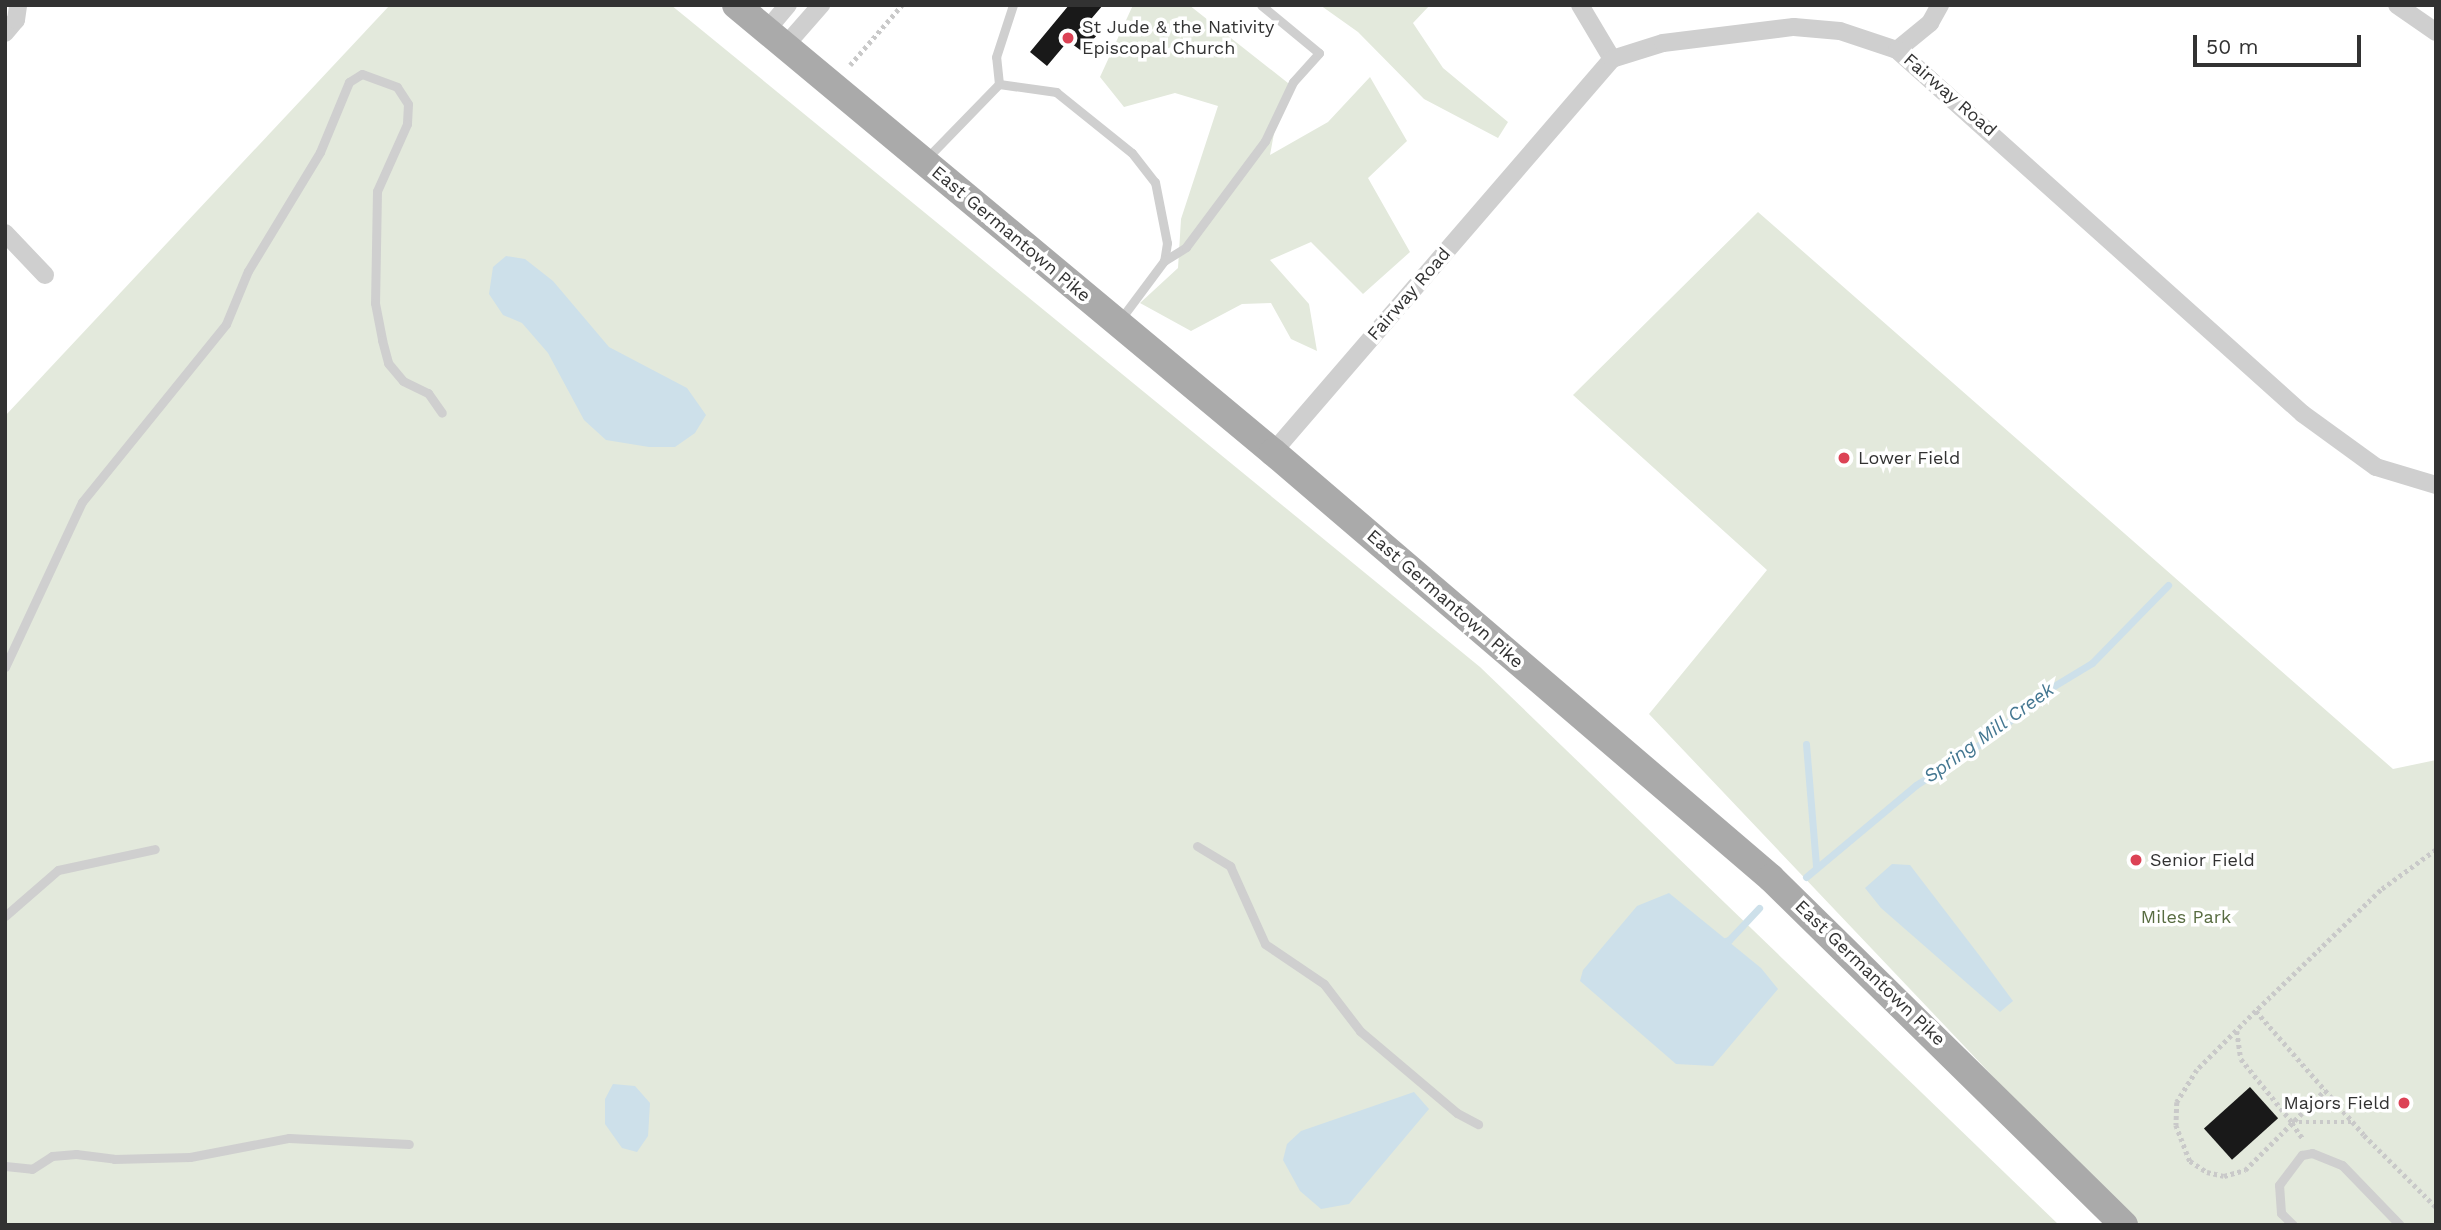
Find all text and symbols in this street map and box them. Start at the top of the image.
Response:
place label: St Jude & the Nativity Episcopal Church [1082,17,1275,60]
scale bar [2196,21,2364,65]
marker: St Jude & the Nativity Episcopal Church [1060,30,1076,46]
text: 50 m [2206,34,2258,59]
street label: Fairway Road [1899,49,2001,141]
street label: East Germantown Pike [927,161,1095,307]
street label: Fairway Road [1363,243,1455,345]
place label: Lower Field [1858,447,1961,469]
marker: Lower Field [1836,450,1852,466]
street label: East Germantown Pike [1362,525,1528,673]
water label: Spring Mill Creek [1919,678,2059,788]
place label: Senior Field [2150,849,2255,871]
marker: Senior Field [2128,852,2144,868]
street label: East Germantown Pike [1790,896,1950,1050]
park label: Miles Park [2141,906,2231,928]
place label: Majors Field [2283,1092,2390,1114]
marker: Majors Field [2396,1095,2412,1111]

